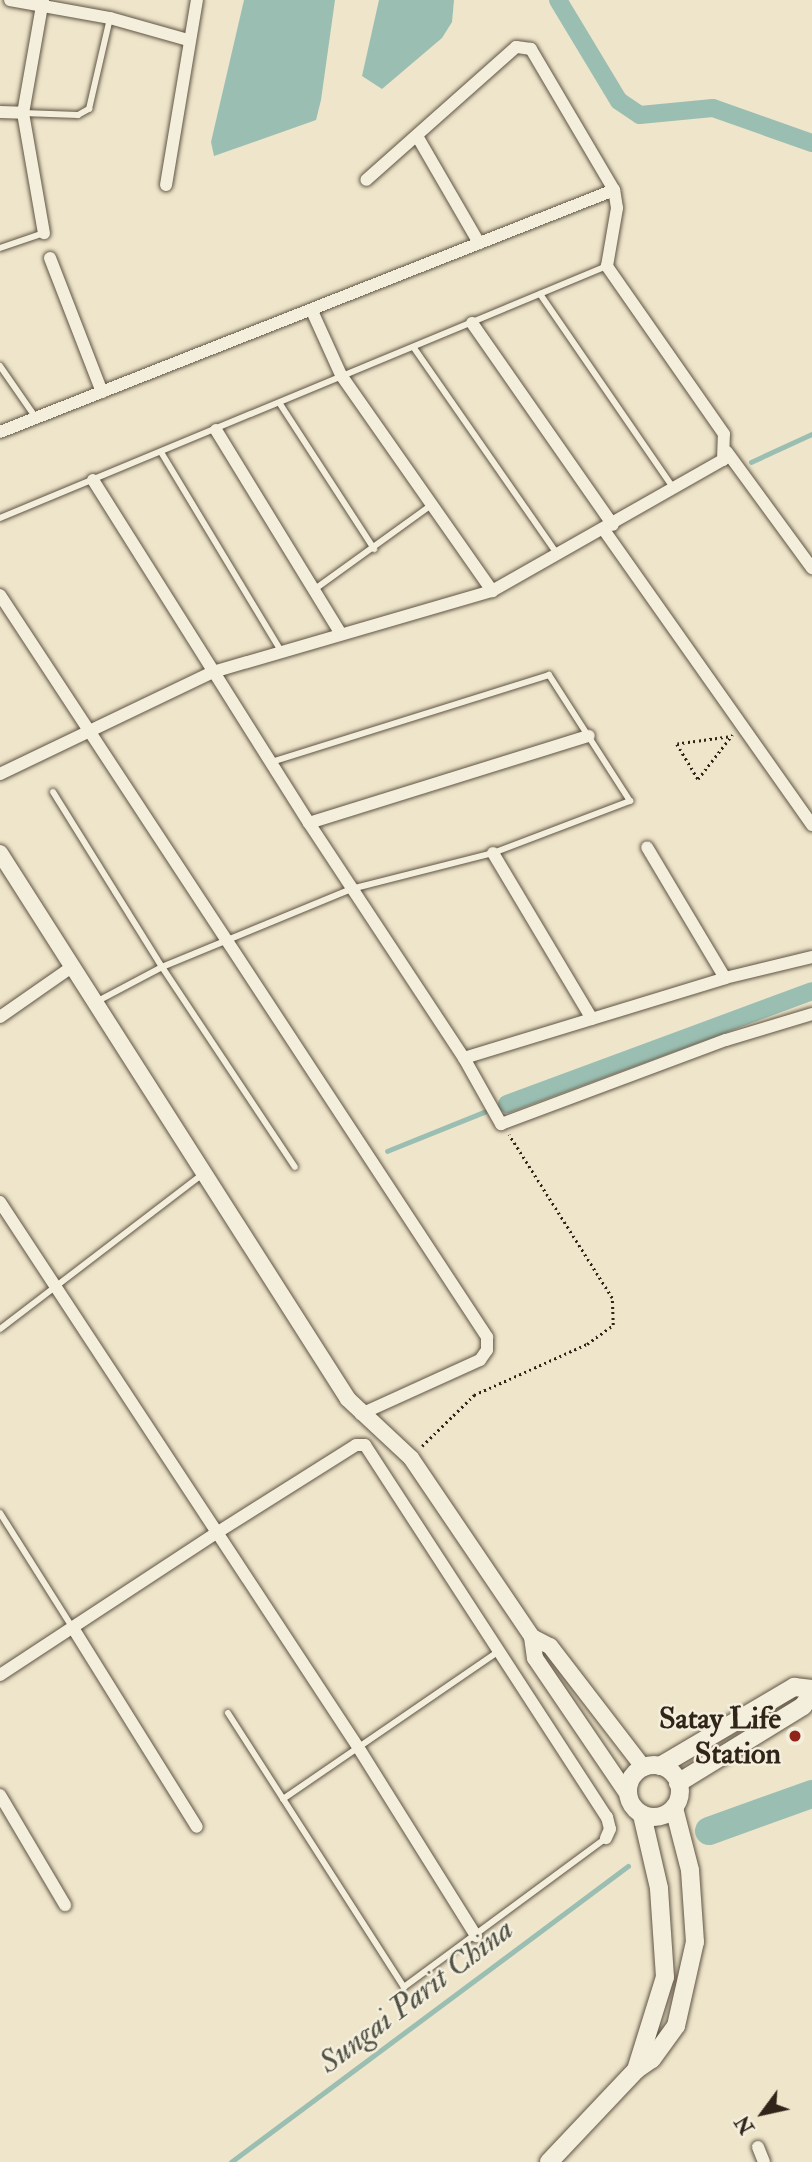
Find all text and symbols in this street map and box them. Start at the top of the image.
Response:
place label: Satay Life Station [659,1701,781,1772]
marker: Satay Life Station [787,1728,803,1744]
water label: Sungai Parit China [311,1910,521,2082]
north arrow [728,2078,798,2148]
text: N [731,2111,760,2138]

